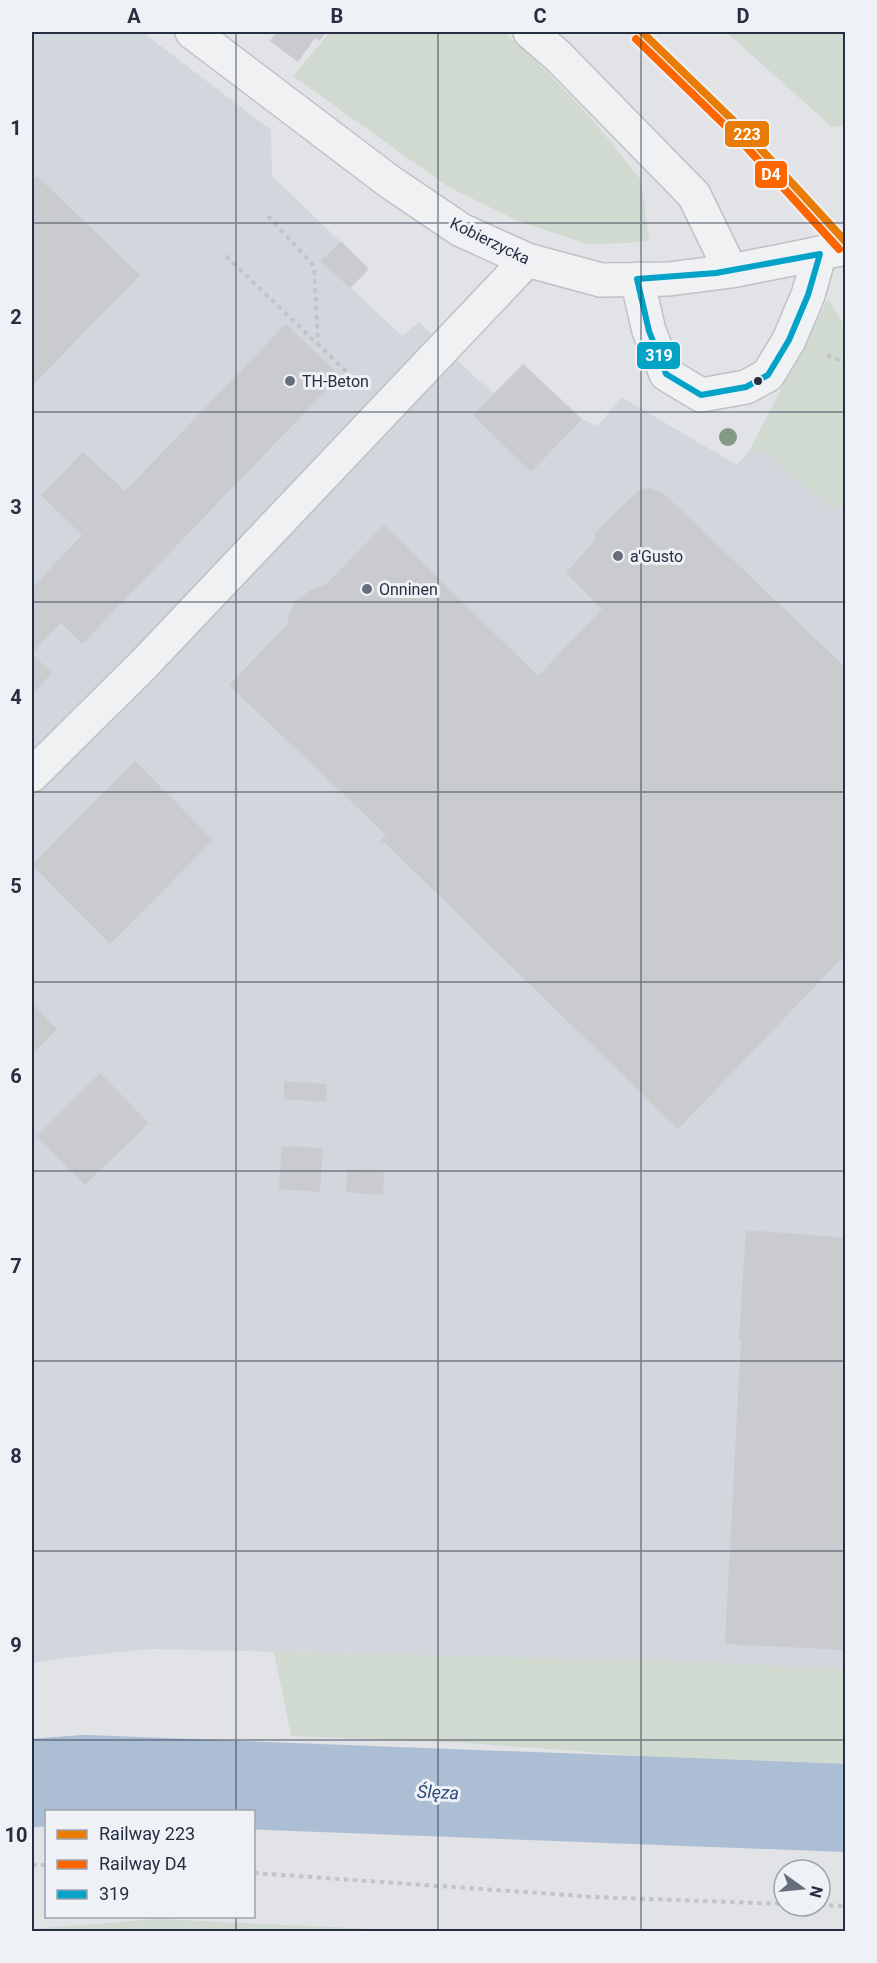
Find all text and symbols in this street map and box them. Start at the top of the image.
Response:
text: A [127,4,141,28]
text: B [331,4,343,28]
text: C [533,4,547,28]
text: D [737,4,750,28]
text: 1 [10,116,22,140]
line badge: 223 [724,120,770,148]
text: 223 [733,125,761,144]
line badge: D4 [754,160,788,189]
text: D4 [761,165,781,184]
street label: Kobierzycka [447,214,533,268]
text: 2 [10,305,22,329]
line badge: 319 [636,341,681,370]
text: 319 [645,346,673,365]
place label: TH-Beton [302,372,369,391]
marker: TH-Beton [283,374,297,388]
unlabelled marker [752,375,764,387]
text: 3 [10,495,22,519]
place label: a'Gusto [630,547,683,566]
marker: a'Gusto [611,549,625,563]
place label: Onninen [379,580,438,599]
marker: Onninen [360,582,374,596]
text: 4 [10,685,22,709]
text: 5 [10,874,22,898]
text: 6 [10,1064,22,1088]
text: 7 [10,1254,22,1278]
text: 8 [10,1444,22,1468]
text: 9 [10,1633,22,1657]
water label: Ślęza [417,1781,459,1803]
legend [45,1810,255,1918]
text: 10 [5,1823,27,1847]
text: Railway 223 [99,1823,195,1844]
text: Railway D4 [99,1853,187,1874]
north arrow [772,1858,832,1918]
text: 319 [99,1883,129,1904]
text: N [805,1884,827,1900]

